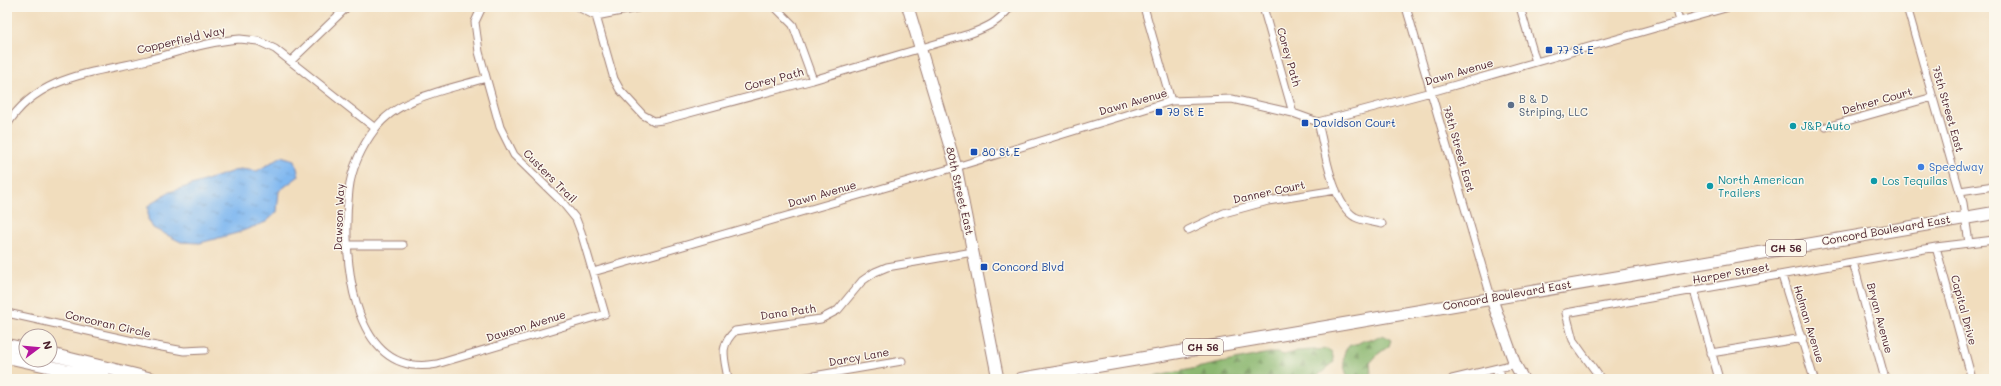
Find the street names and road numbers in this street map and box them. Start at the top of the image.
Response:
street label: Copperfield Way [135,22,227,57]
street label: Corey Path [1274,26,1305,88]
street label: Dawn Avenue [1423,55,1495,88]
street label: Corey Path [743,63,805,94]
street label: 75th Street East [1929,64,1968,154]
street label: Dehrer Court [1840,83,1914,118]
street label: Dawn Avenue [1097,85,1169,118]
street label: 78th Street East [1440,104,1479,194]
street label: 80th Street East [943,145,978,237]
street label: Custers Trail [520,146,580,206]
street label: Dawn Avenue [786,177,858,210]
street label: Danner Court [1232,177,1306,206]
street label: Dawson Way [330,183,347,251]
street label: Concord Boulevard East [1820,211,1952,248]
road number: CH 56 [1766,240,1806,256]
street label: Harper Street [1691,258,1771,287]
street label: Capital Drive [1948,273,1981,347]
street label: Concord Boulevard East [1441,276,1573,313]
street label: Bryan Avenue [1864,281,1897,355]
street label: Holman Avenue [1791,283,1828,365]
street label: Dana Path [759,300,816,323]
street label: Corcoran Circle [64,306,153,341]
street label: Dawson Avenue [484,306,568,345]
road number: CH 56 [1183,339,1223,355]
street label: Darcy Lane [827,344,891,369]

